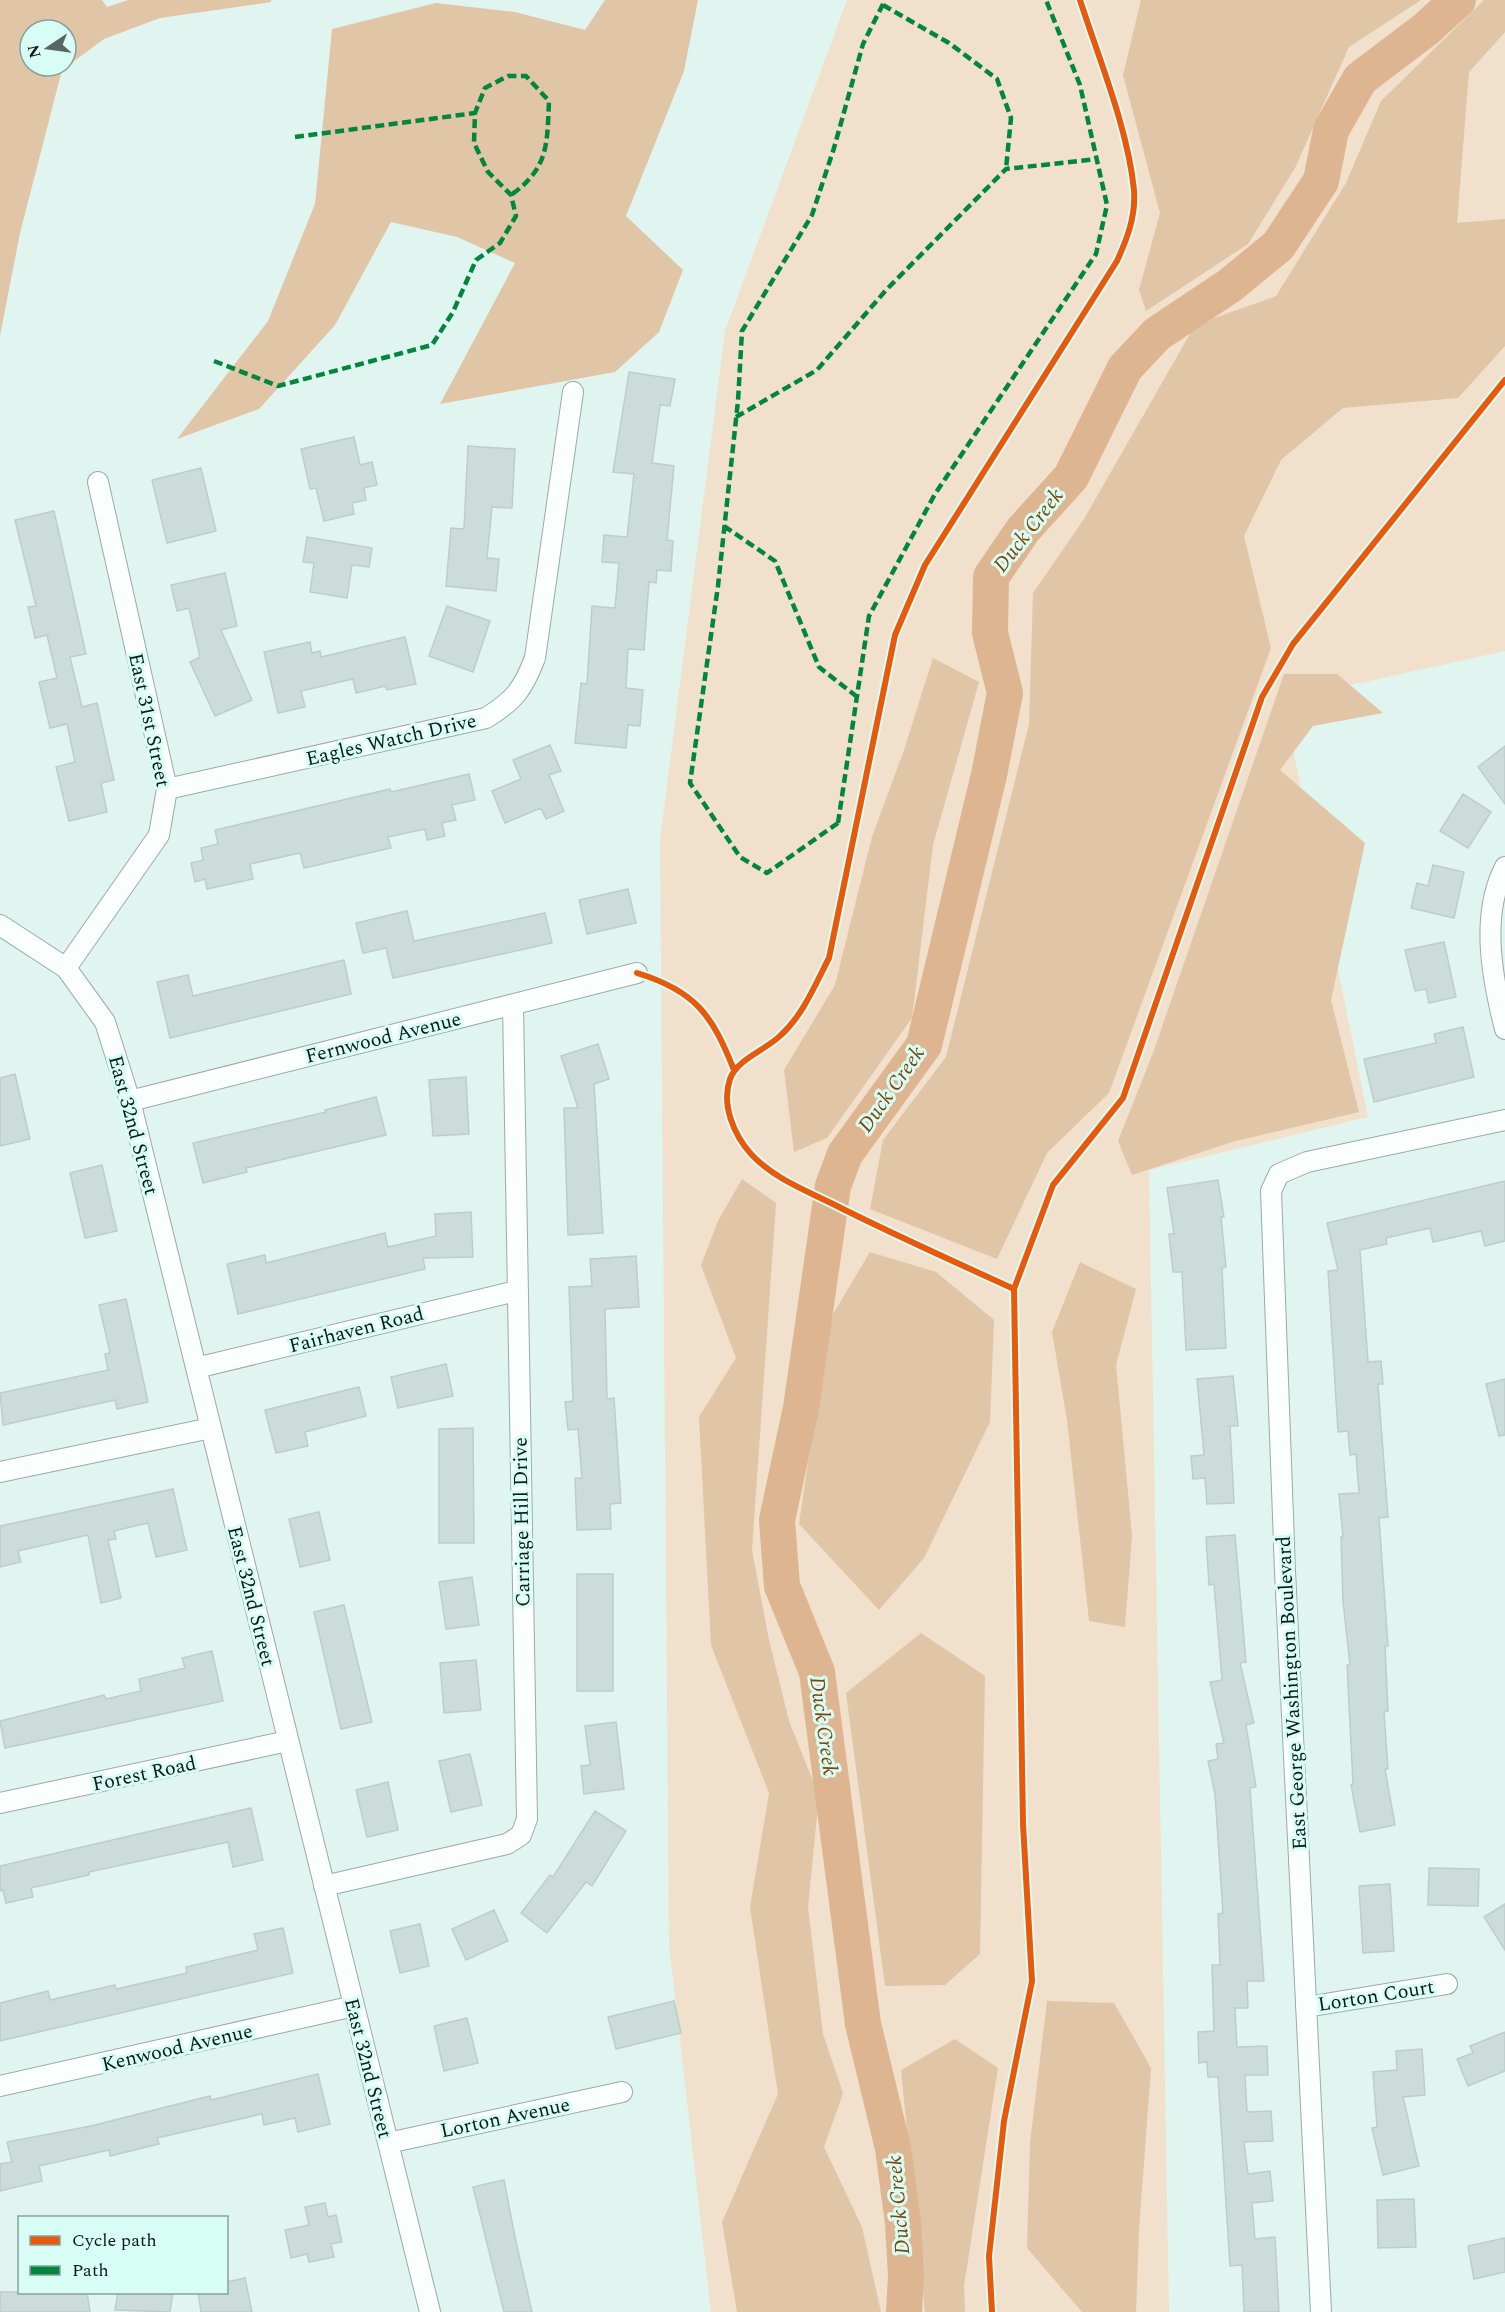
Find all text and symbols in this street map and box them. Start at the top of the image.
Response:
north arrow [18,18,78,78]
text: N [21,42,48,60]
water label: Duck Creek [986,481,1072,580]
street label: East 31st Street [120,650,178,790]
street label: Eagles Watch Drive [303,706,479,774]
street label: Fernwood Avenue [302,1004,464,1072]
water label: Duck Creek [850,1040,934,1139]
street label: East 32nd Street [100,1052,166,1199]
street label: Fairhaven Road [286,1299,427,1361]
street label: Carriage Hill Drive [506,1437,538,1607]
street label: East 32nd Street [219,1523,283,1670]
street label: East George Washington Boulevard [1269,1535,1315,1851]
water label: Duck Creek [800,1675,846,1778]
street label: Forest Road [89,1748,199,1800]
street label: Lorton Court [1316,1972,1437,2020]
street label: East 32nd Street [336,1995,400,2142]
street label: Kenwood Avenue [99,2016,256,2080]
street label: Lorton Avenue [438,2090,573,2146]
water label: Duck Creek [879,2154,919,2256]
legend [18,2216,228,2294]
text: Cycle path [72,2227,157,2254]
text: Path [72,2257,109,2284]

